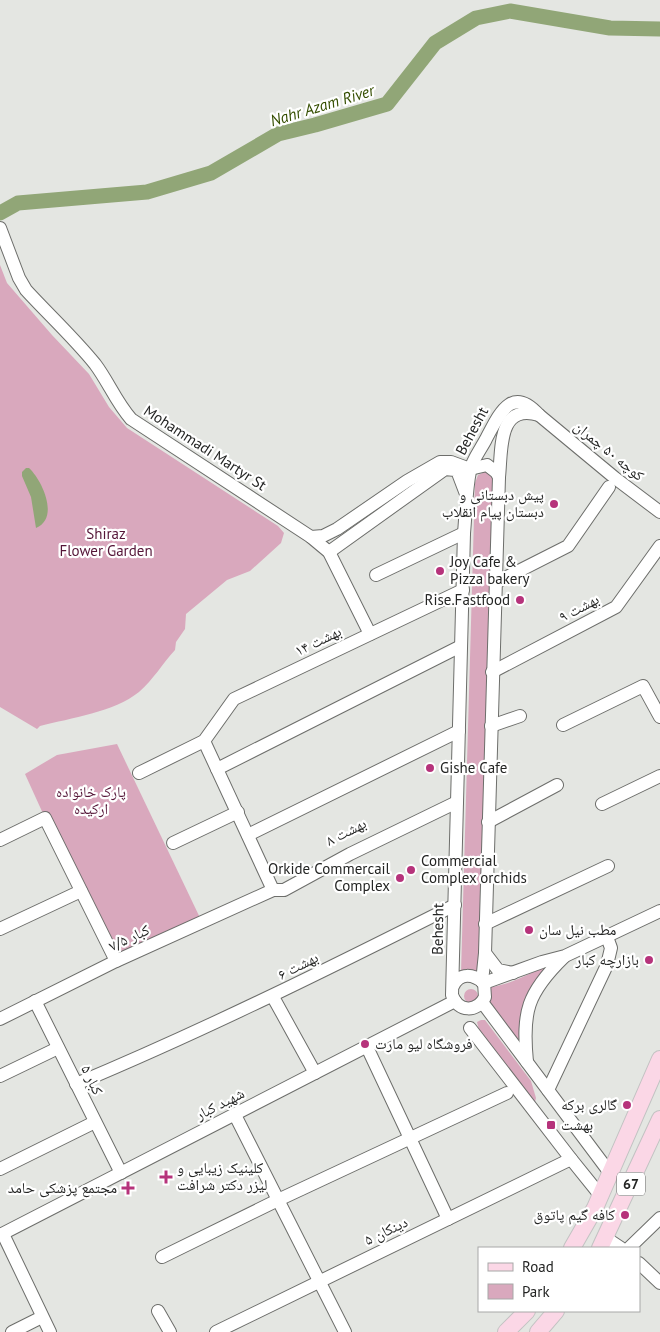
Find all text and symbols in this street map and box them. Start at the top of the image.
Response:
water label: Nahr Azam River [268,79,378,130]
street label: Mohammadi Martyr St [140,401,270,494]
street label: Behesht [451,403,492,458]
street label: کوچه ۵۰ چمران [570,416,648,486]
place label: پیش دبستانی و دبستان پیام انقلاب [442,485,544,522]
marker: پیش دبستانی و دبستان پیام انقلاب [548,498,560,510]
park label: Shiraz Flower Garden [59,524,153,560]
place label: Joy Cafe & Pizza bakery [449,552,530,588]
marker: Joy Cafe & Pizza bakery [434,565,446,577]
street label: ۹ بهشت [555,589,602,626]
place label: Rise.Fastfood [425,590,510,609]
marker: Rise.Fastfood [514,594,526,606]
street label: ۱۴ بهشت [291,621,344,660]
place label: Gishe Cafe [440,758,507,777]
marker: Gishe Cafe [424,762,436,774]
park label: پارک خانواده ارکیده [56,782,126,818]
street label: ۸ بهشت [322,813,369,850]
place label: Commercial Complex orchids [421,851,527,887]
place label: Orkide Commercail Complex [268,859,391,895]
marker: Commercial Complex orchids [405,864,417,876]
marker: Orkide Commercail Complex [394,872,406,884]
street label: Behesht [428,903,447,955]
street label: ۷/۵ کبار [105,920,152,955]
place label: مطب نیل سان [539,920,617,940]
marker: مطب نیل سان [523,924,535,936]
street label: ۶ بهشت [274,947,321,984]
place label: بازارچه کبار [574,950,639,969]
marker: بازارچه کبار [643,954,655,966]
place label: فروشگاه لیو مارت [375,1034,473,1053]
marker: فروشگاه لیو مارت [359,1038,371,1050]
street label: ۵ کبار [77,1062,108,1098]
street label: شهید کبار [191,1083,247,1124]
place label: گالری برکه [561,1095,617,1115]
marker: گالری برکه [621,1099,633,1111]
place label: بهشت [561,1115,593,1134]
marker: بهشت [545,1119,557,1131]
place label: کلینیک زیبایی و لیزر دکتر شرافت [177,1158,267,1194]
marker: کلینیک زیبایی و لیزر دکتر شرافت [159,1170,173,1184]
road number: 67 [617,1172,645,1196]
place label: مجتمع پزشکی حامد [8,1178,117,1198]
marker: مجتمع پزشکی حامد [121,1181,135,1195]
place label: کافه گیم پاتوق [534,1205,615,1225]
marker: کافه گیم پاتوق [619,1209,631,1221]
street label: ۵ دینکان [361,1212,411,1250]
legend [478,1247,640,1312]
text: Road [522,1257,554,1276]
text: Park [522,1282,550,1301]

